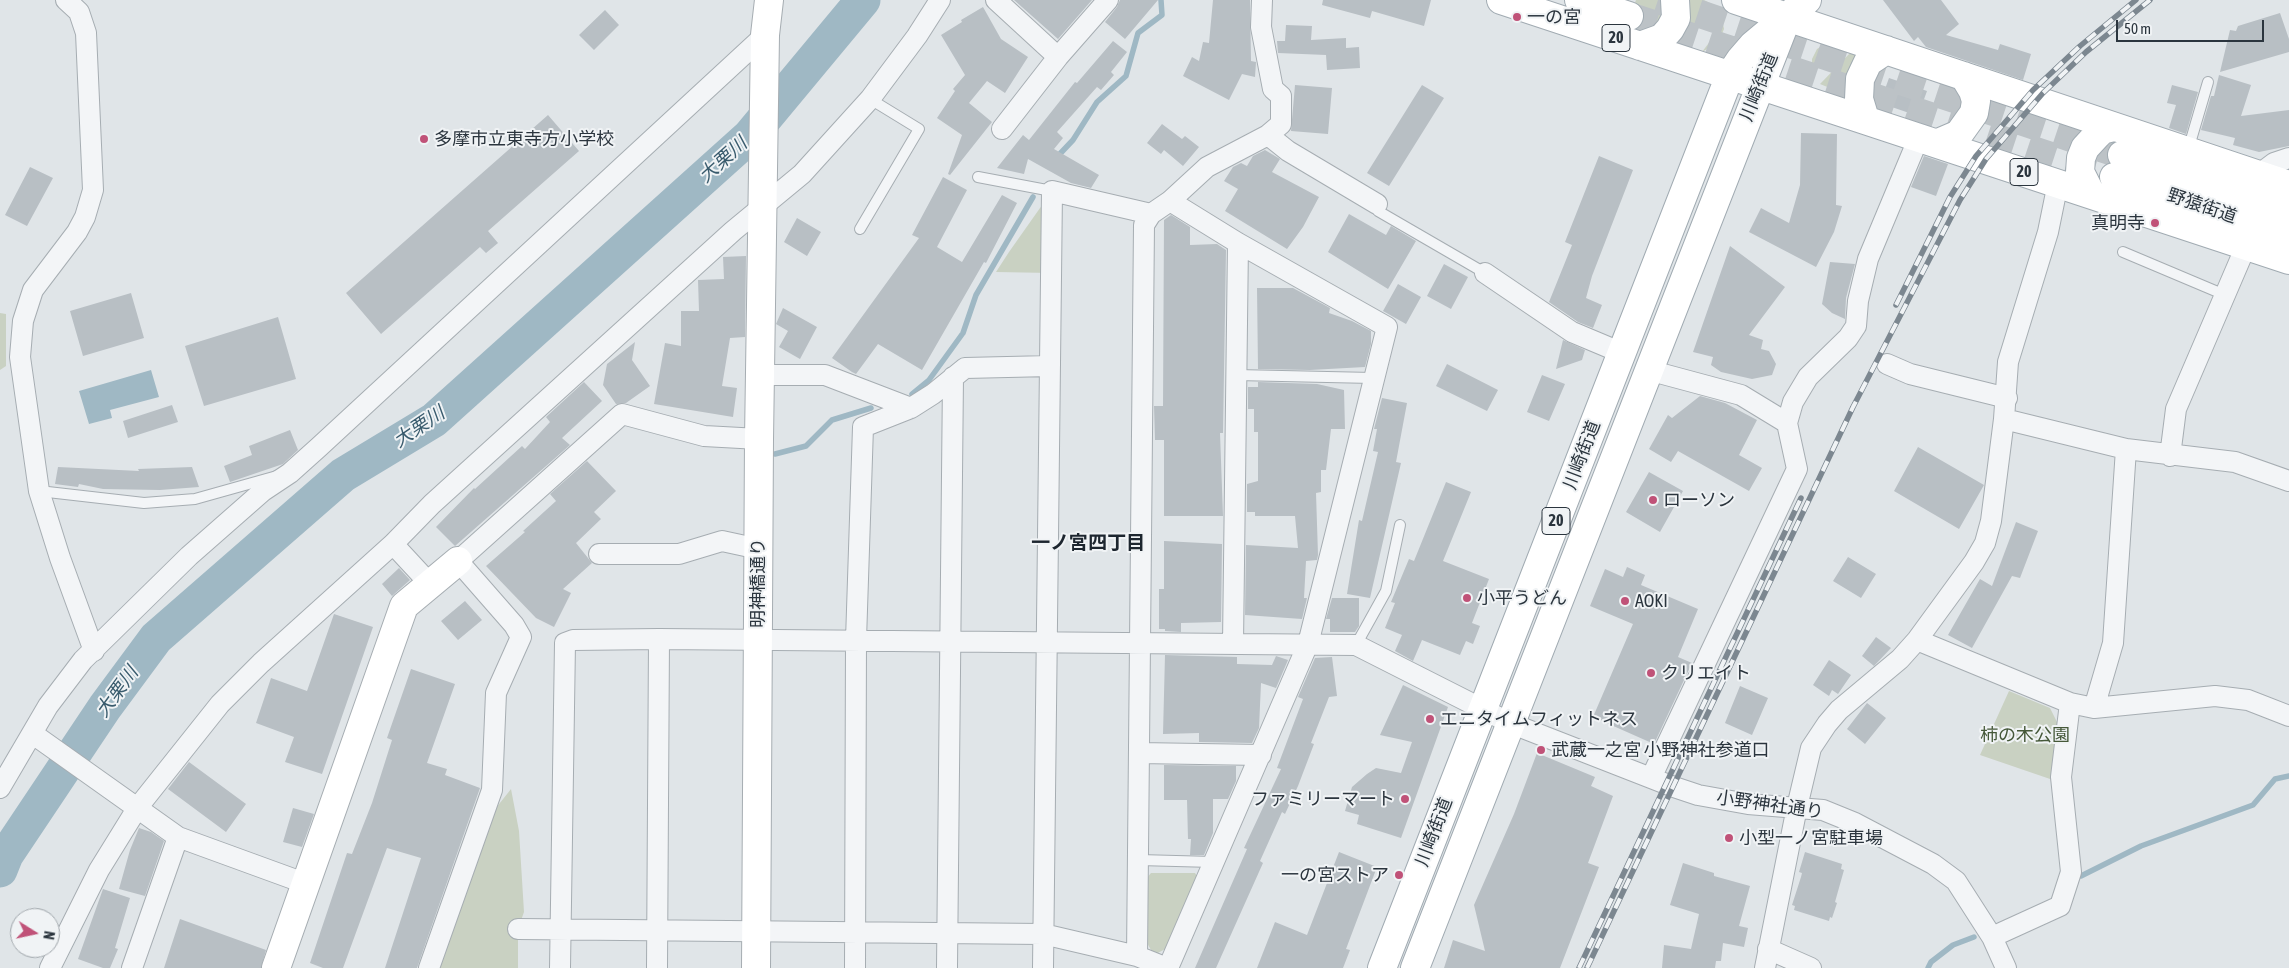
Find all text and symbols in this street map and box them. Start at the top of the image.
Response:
place label: 一の宮 [1527,6,1581,28]
scale bar [2119,10,2266,42]
marker: 一の宮 [1511,11,1523,23]
text: 50 m [2124,20,2151,37]
road number: 20 [1602,24,1630,52]
street label: 川崎街道 [1736,50,1782,124]
place label: 多摩市立東寺方小学校 [434,128,614,150]
water label: 大栗川 [694,132,752,188]
marker: 多摩市立東寺方小学校 [418,133,430,145]
road number: 20 [2010,158,2038,186]
street label: 野猿街道 [2164,184,2240,228]
place label: 真明寺 [2091,212,2145,234]
marker: 真明寺 [2149,217,2161,229]
water label: 大栗川 [389,402,449,452]
street label: 川崎街道 [1559,418,1605,492]
place label: ローソン [1663,489,1735,511]
marker: ローソン [1647,494,1659,506]
road number: 20 [1542,508,1570,534]
district label: 一ノ宮四丁目 [1031,532,1145,554]
street label: 明神橋通り [747,538,769,628]
place label: 小平うどん [1477,587,1567,609]
place label: AOKI [1635,590,1668,612]
marker: 小平うどん [1461,592,1473,604]
marker: AOKI [1619,595,1631,607]
water label: 大栗川 [91,662,143,722]
place label: クリエイト [1661,662,1751,684]
marker: クリエイト [1645,667,1657,679]
place label: エニタイムフィットネス [1440,708,1638,730]
marker: エニタイムフィットネス [1424,713,1436,725]
park label: 柿の木公園 [1980,724,2070,746]
place label: 武蔵一之宮 小野神社参道口 [1551,739,1769,761]
marker: 武蔵一之宮 小野神社参道口 [1535,744,1547,756]
street label: 小野神社通り [1715,787,1825,823]
place label: ファミリーマート [1251,788,1395,810]
marker: ファミリーマート [1399,793,1411,805]
street label: 川崎街道 [1411,795,1457,869]
place label: 小型一ノ宮駐車場 [1739,827,1883,849]
marker: 小型一ノ宮駐車場 [1723,832,1735,844]
place label: 一の宮ストア [1281,864,1389,886]
marker: 一の宮ストア [1393,869,1405,881]
north arrow [10,908,60,958]
text: N [40,930,57,941]

